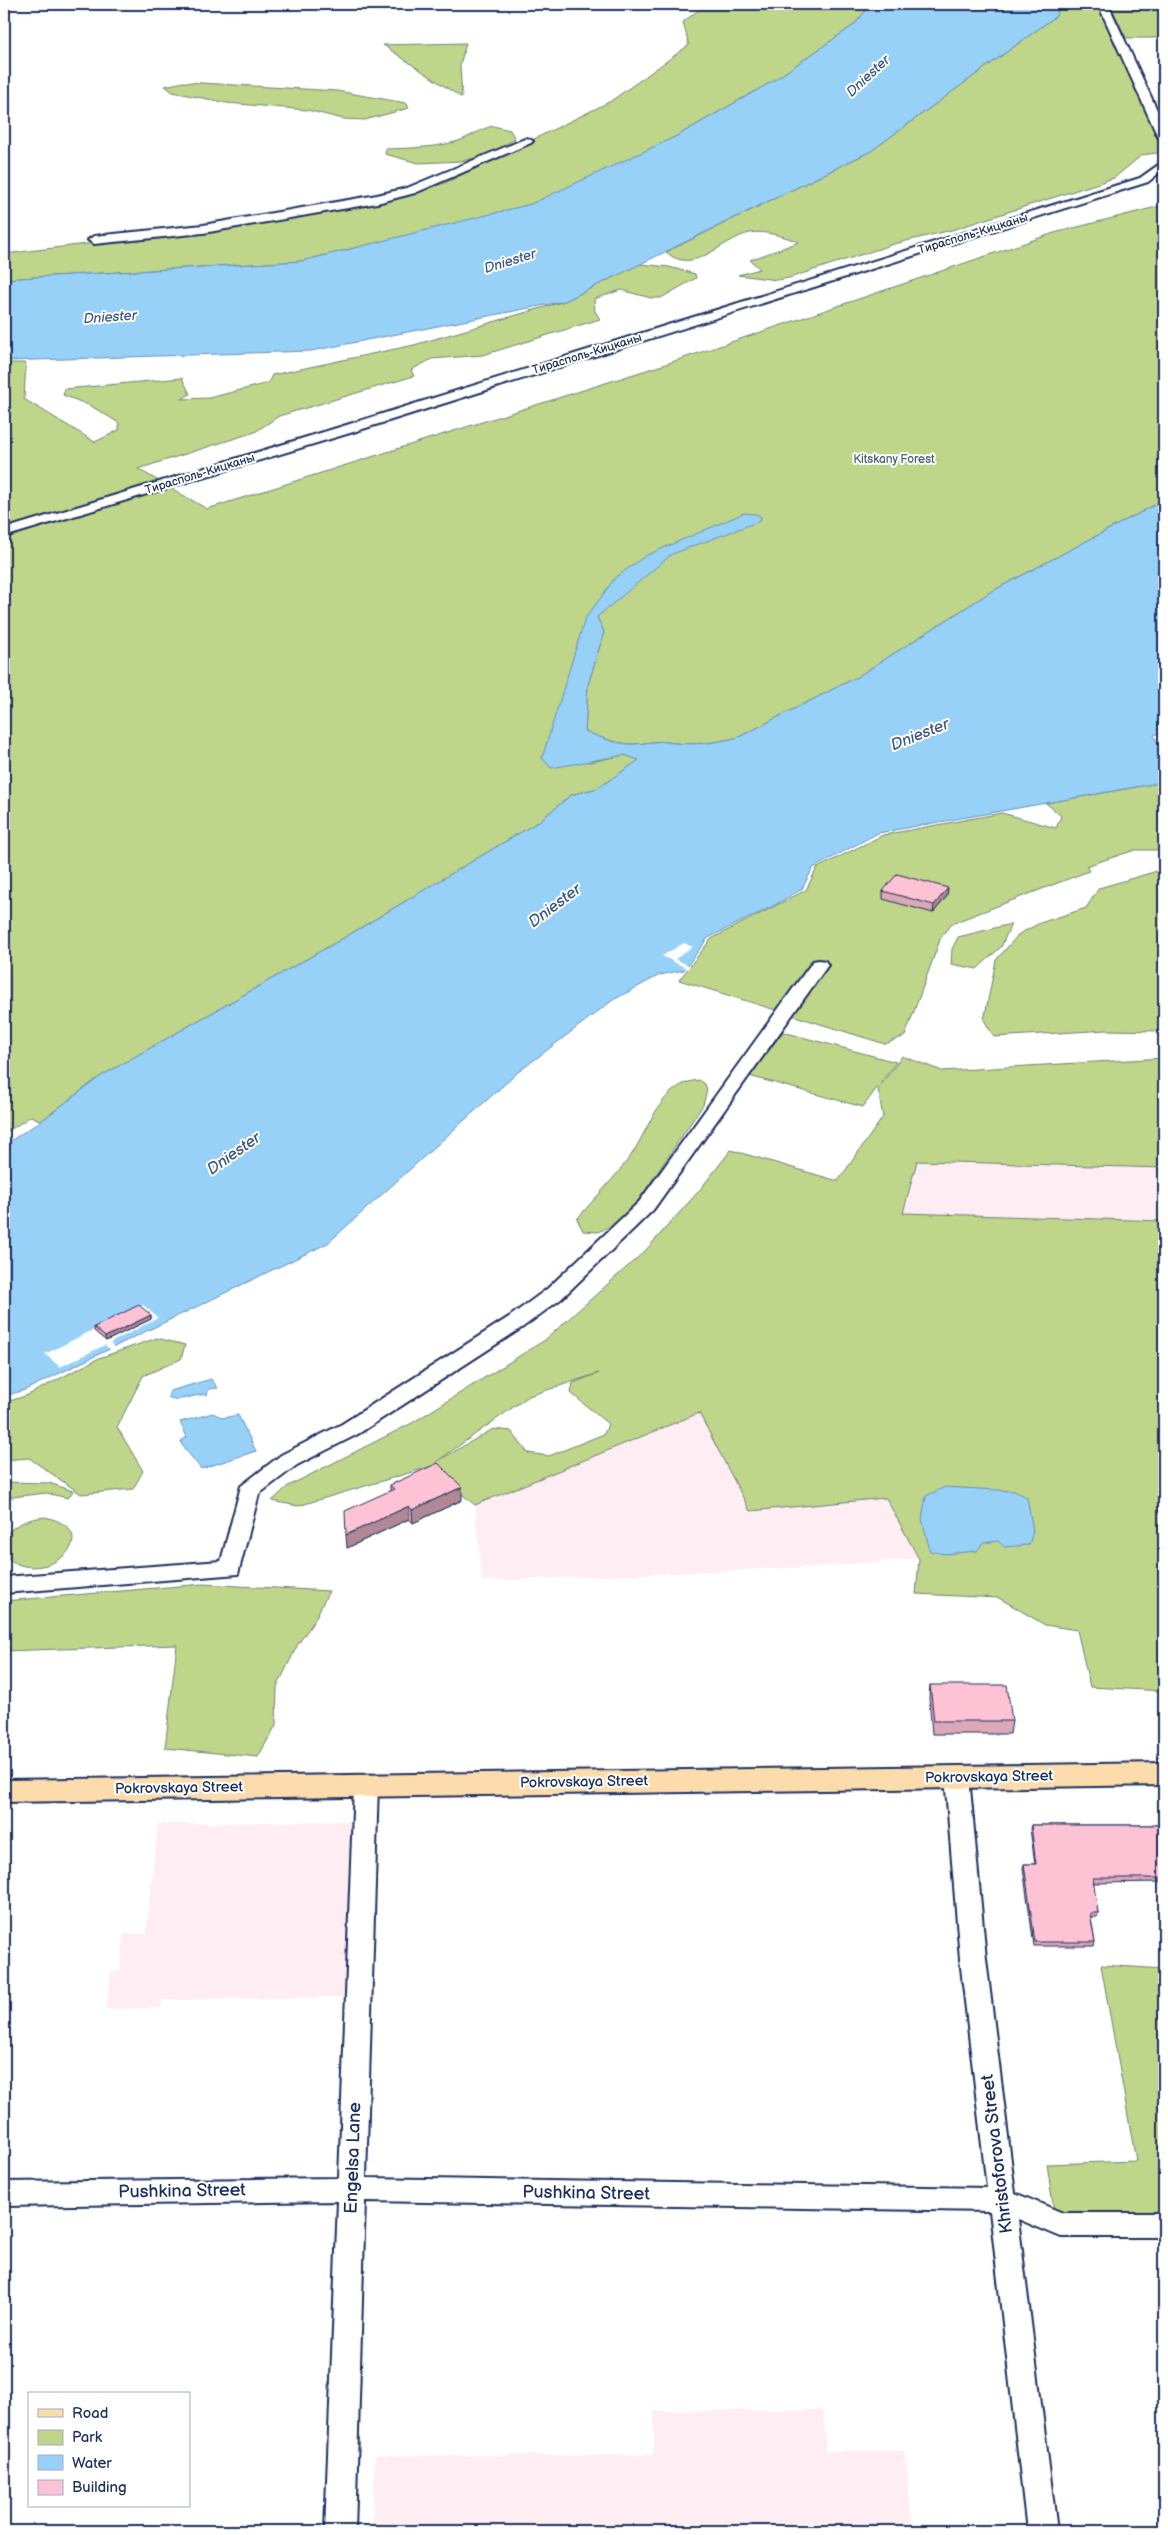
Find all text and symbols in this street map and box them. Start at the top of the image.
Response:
water label: Dniester [843,51,894,100]
street label: Тирасполь-Кицканы [916,210,1030,258]
water label: Dniester [482,245,539,277]
water label: Dniester [83,307,138,327]
street label: Тирасполь-Кицканы [530,330,644,378]
street label: Тирасполь-Кицканы [143,450,257,498]
park label: Kitskany Forest [853,452,935,467]
water label: Dniester [888,714,953,755]
water label: Dniester [525,879,586,932]
water label: Dniester [204,1128,265,1179]
street label: Pokrovskaya Street [925,1766,1054,1788]
street label: Pokrovskaya Street [520,1771,649,1793]
street label: Pokrovskaya Street [115,1777,244,1799]
street label: Khristoforova Street [977,2073,1017,2235]
street label: Engelsa Lane [341,2101,365,2214]
street label: Pushkina Street [118,2179,246,2203]
street label: Pushkina Street [522,2181,650,2205]
legend [28,2392,190,2508]
text: Road [72,2404,108,2423]
text: Park [72,2428,103,2447]
text: Water [72,2454,112,2473]
text: Building [72,2478,127,2497]

